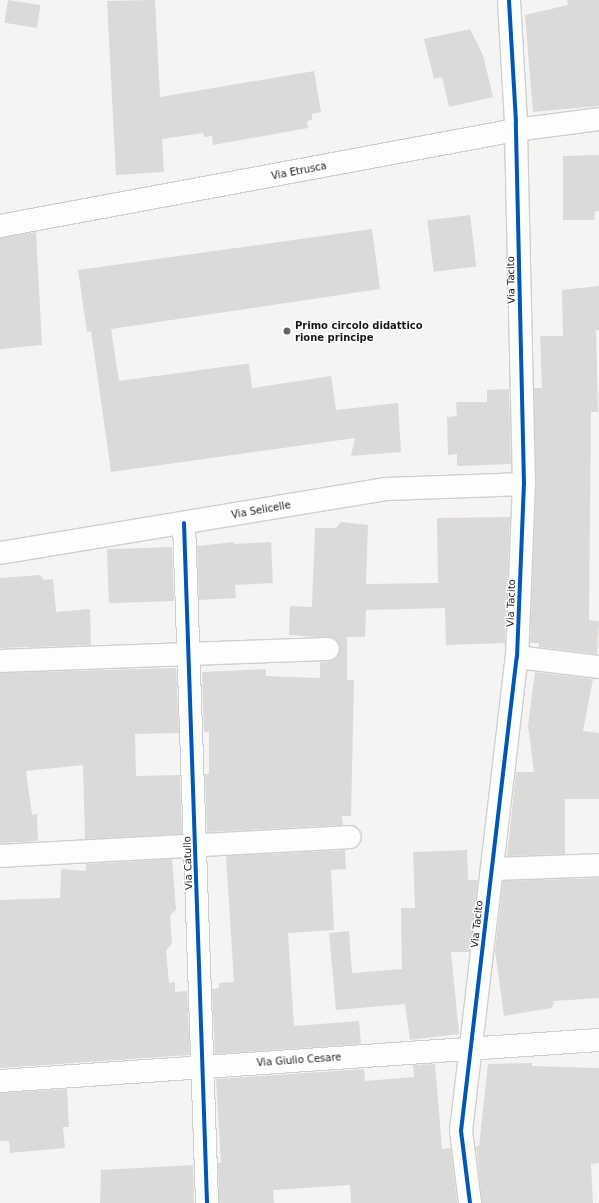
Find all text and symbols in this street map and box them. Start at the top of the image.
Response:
street label: Via Etrusca [270,160,328,182]
street label: Via Tacito [505,256,517,304]
place label: Primo circolo didattico rione principe [295,319,423,342]
marker: Primo circolo didattico rione principe [282,326,292,336]
street label: Via Selicelle [230,499,292,521]
street label: Via Tacito [504,579,518,627]
street label: Via Catullo [181,836,195,890]
street label: Via Tacito [469,900,485,948]
street label: Via Giulio Cesare [256,1051,342,1069]

